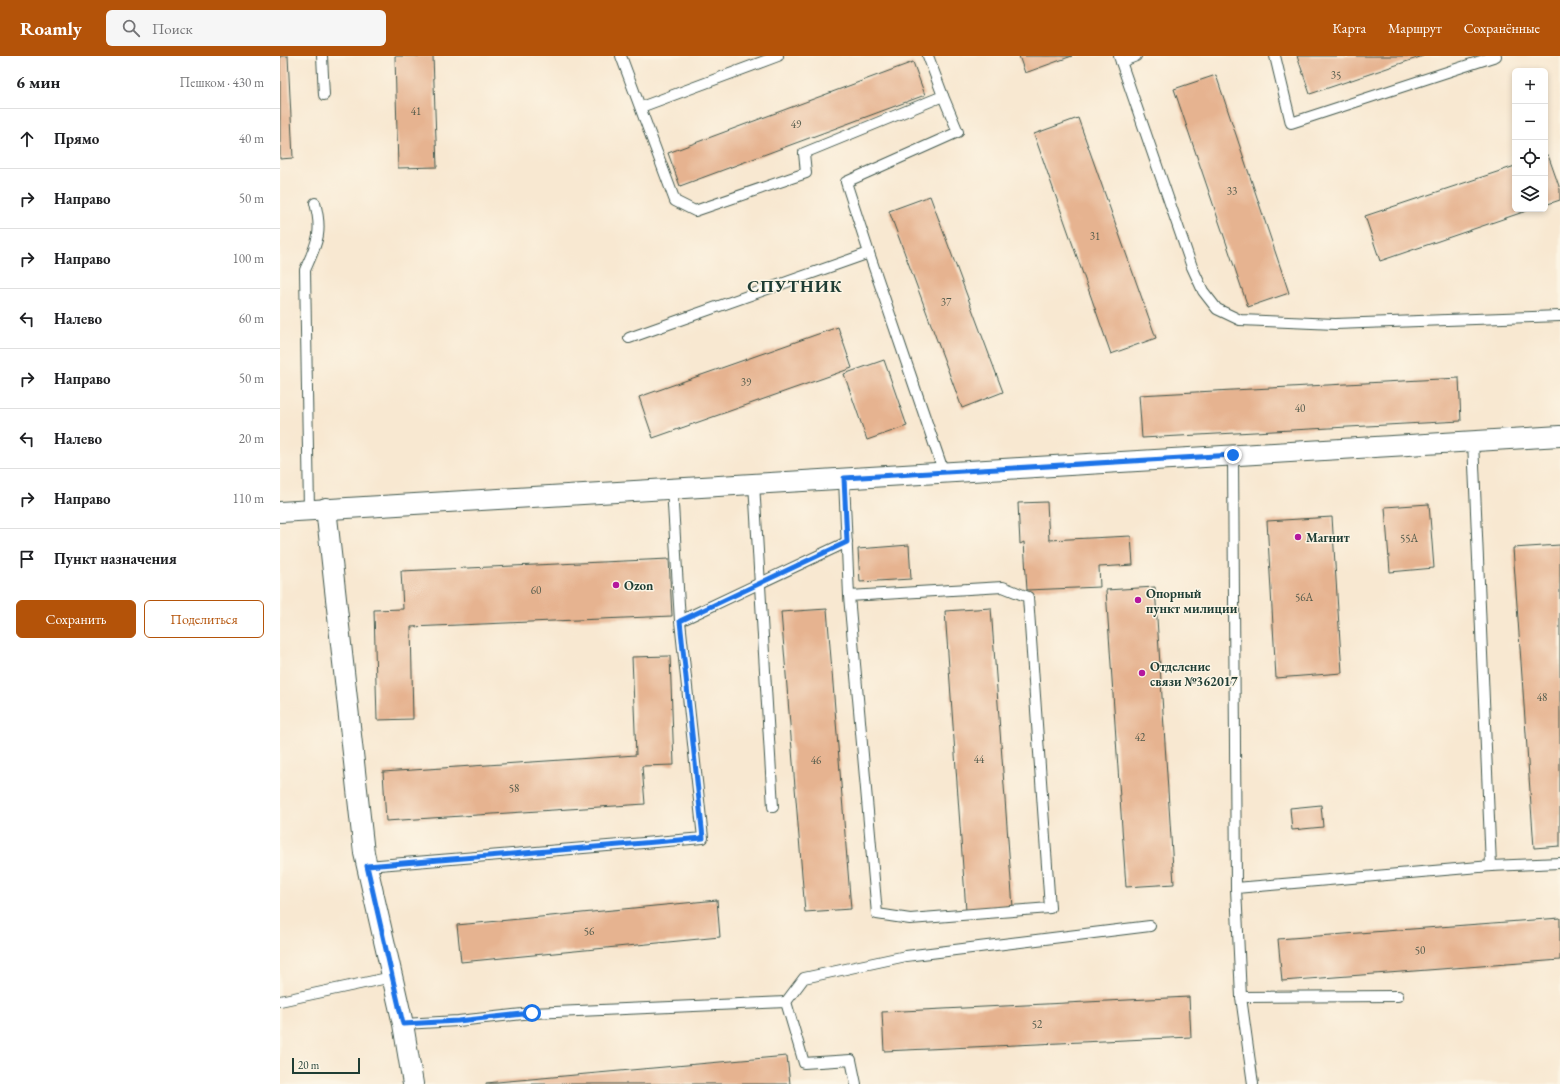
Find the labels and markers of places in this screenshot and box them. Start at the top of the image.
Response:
place label: Магнит [1306,529,1350,546]
marker: Магнит [1293,532,1303,542]
place label: Ozon [624,577,654,594]
marker: Ozon [611,580,621,590]
place label: Опорный пункт милиции [1146,585,1238,617]
marker: Опорный пункт милиции [1133,595,1143,605]
place label: Отделение связи №362017 [1150,658,1238,690]
marker: Отделение связи №362017 [1137,668,1147,678]

